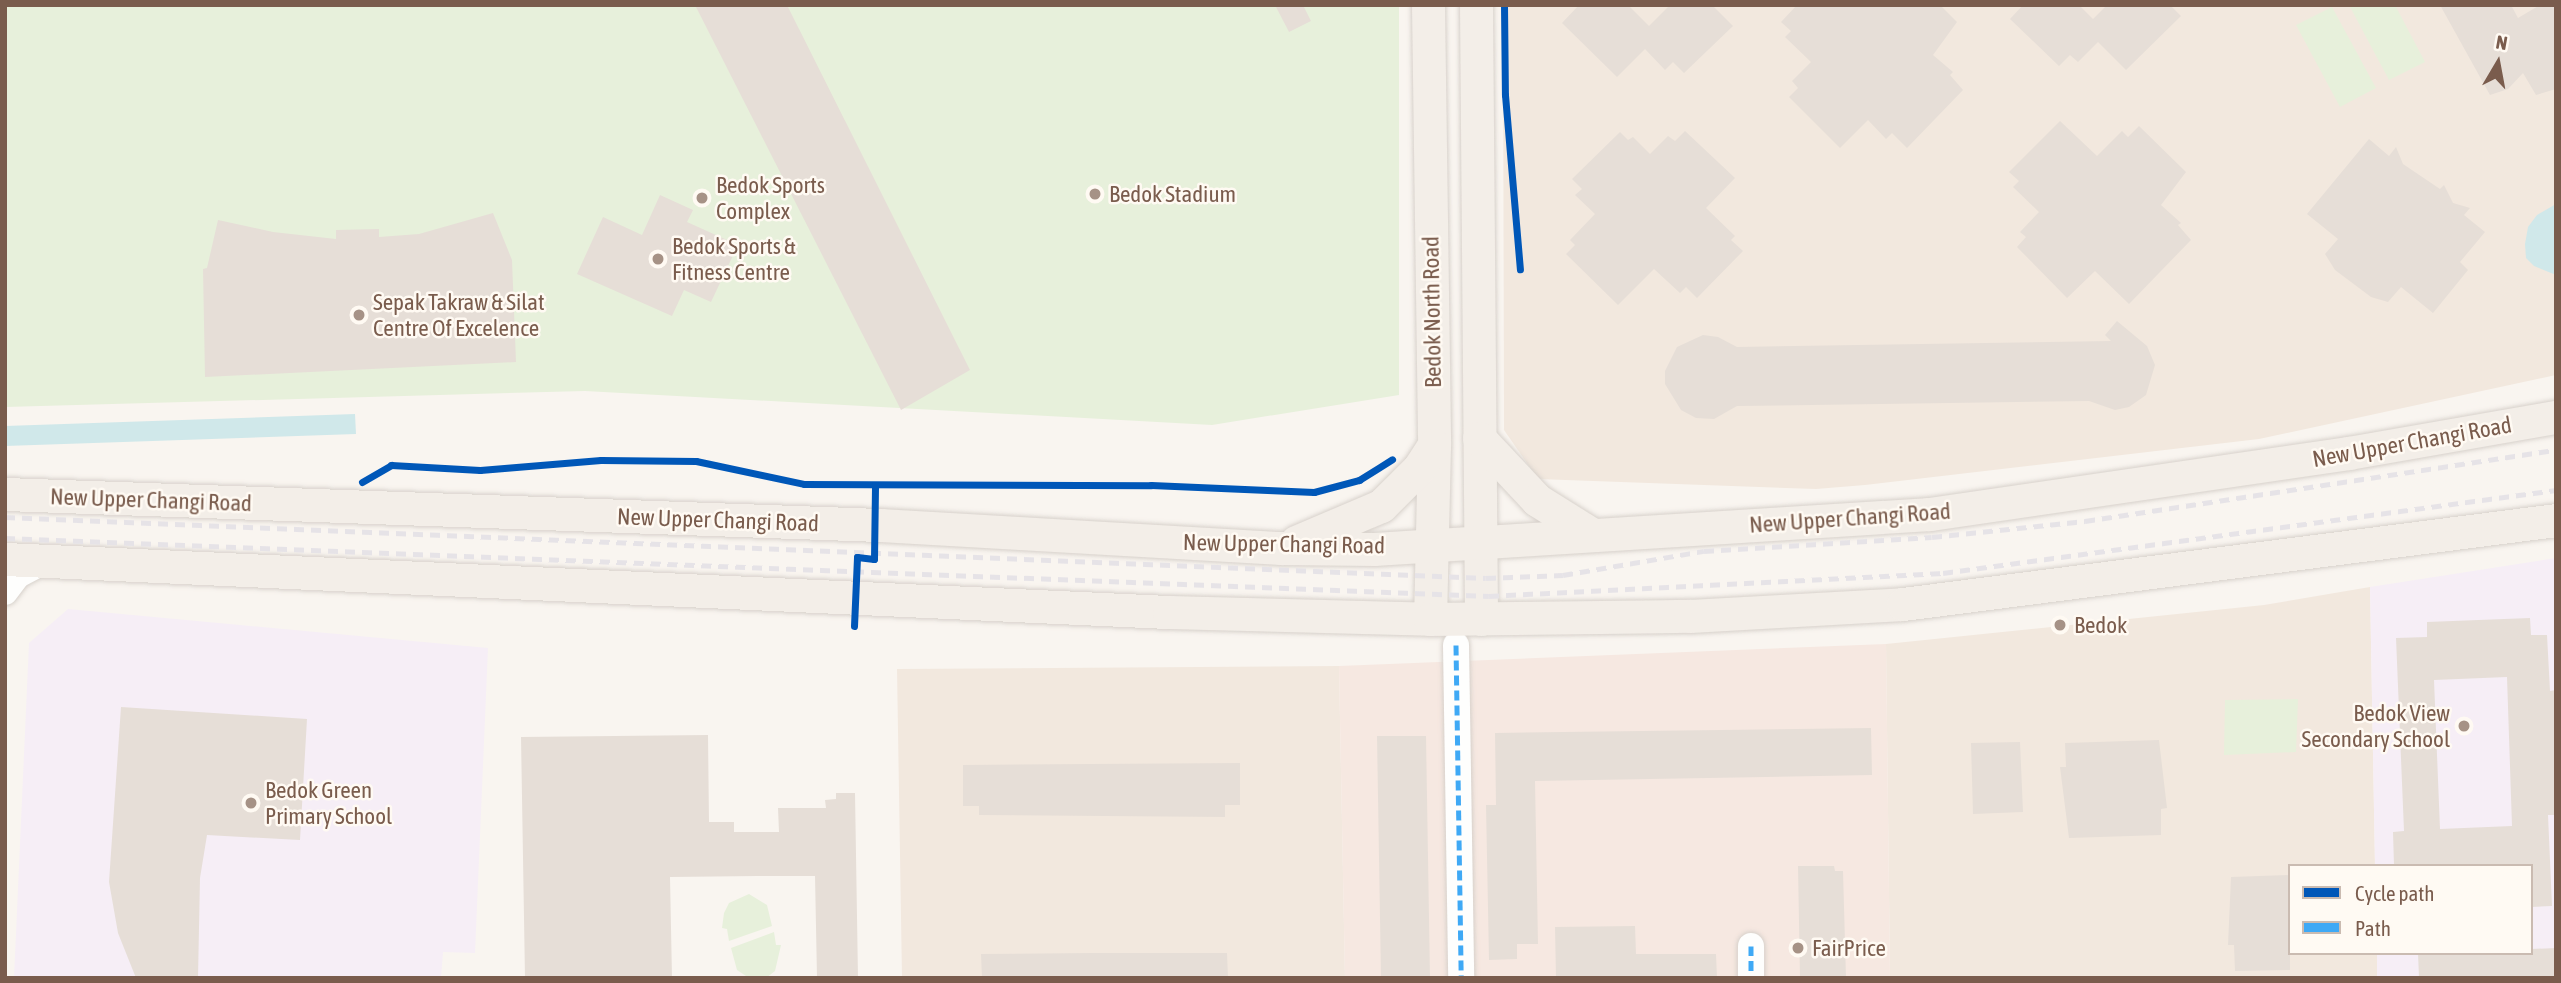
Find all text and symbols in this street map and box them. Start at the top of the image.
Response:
north arrow [2463,28,2533,98]
text: N [2494,31,2509,54]
place label: Bedok Sports Complex [716,171,825,225]
place label: Bedok Stadium [1109,180,1236,208]
marker: Bedok Stadium [1087,186,1103,202]
marker: Bedok Sports Complex [694,190,710,206]
place label: Bedok Sports & Fitness Centre [672,232,796,286]
street label: Bedok North Road [1417,236,1447,388]
marker: Bedok Sports & Fitness Centre [650,251,666,267]
place label: Sepak Takraw & Silat Centre Of Excelence [373,288,545,342]
marker: Sepak Takraw & Silat Centre Of Excelence [351,307,367,323]
street label: New Upper Changi Road [2310,411,2514,473]
street label: New Upper Changi Road [50,483,252,517]
street label: New Upper Changi Road [1748,497,1952,539]
street label: New Upper Changi Road [617,503,819,537]
street label: New Upper Changi Road [1183,528,1385,560]
place label: Bedok [2074,611,2127,639]
marker: Bedok [2052,617,2068,633]
place label: Bedok View Secondary School [2301,699,2450,753]
marker: Bedok View Secondary School [2456,718,2472,734]
place label: Bedok Green Primary School [265,776,392,830]
marker: Bedok Green Primary School [243,795,259,811]
legend [2288,864,2533,955]
text: Cycle path [2355,881,2434,905]
text: Path [2355,916,2391,940]
place label: FairPrice [1812,934,1886,962]
marker: FairPrice [1790,940,1806,956]

